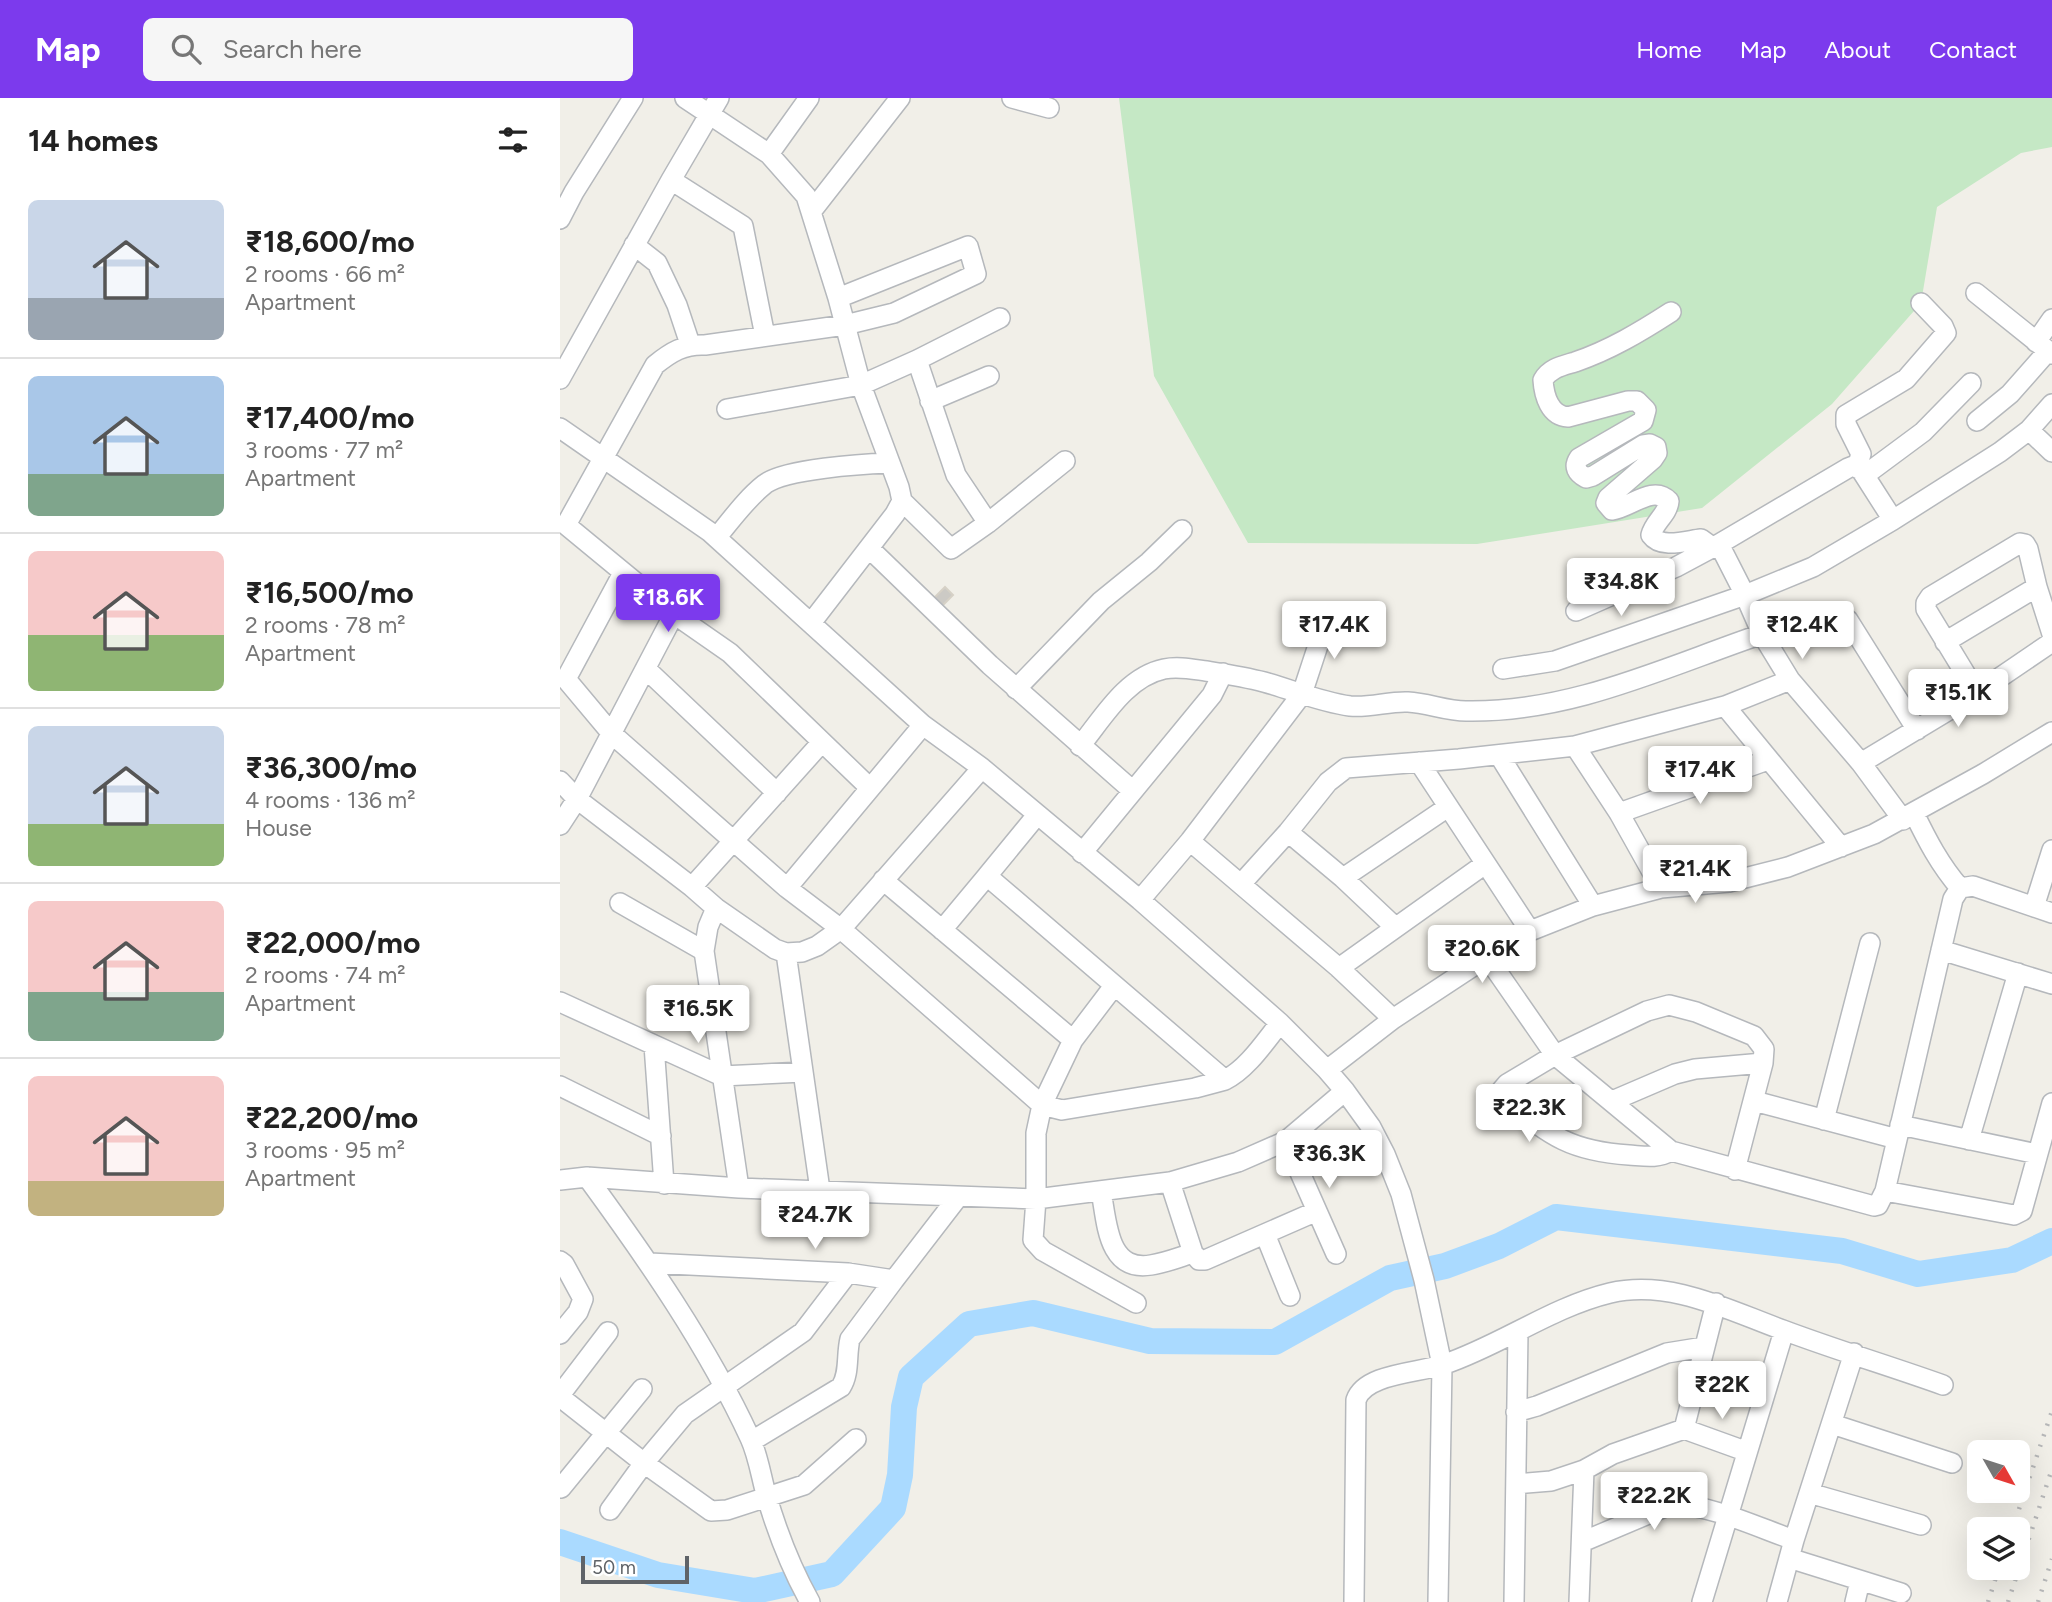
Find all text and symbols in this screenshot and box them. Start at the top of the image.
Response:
search box [143,18,633,81]
text: Map [35,30,101,69]
icon: search [167,30,205,68]
text: Search here [223,33,362,65]
text: Home [1636,35,1702,64]
text: Map [1740,35,1786,64]
text: About [1824,35,1891,64]
text: Contact [1929,35,2017,64]
icon: filters [494,121,532,159]
text: 14 homes [28,122,158,159]
text: ₹18,600/mo [245,223,415,260]
icon: home [84,228,168,312]
text: 2 rooms · 66 m² [245,260,405,288]
text: Apartment [245,288,356,316]
text: ₹17,400/mo [245,399,414,436]
icon: home [84,404,168,488]
text: 3 rooms · 77 m² [245,436,403,464]
text: Apartment [245,464,356,492]
pin: ₹34.8K [1564,559,1678,618]
text: ₹34.8K [1583,567,1659,595]
text: ₹16,500/mo [245,574,414,611]
pin: ₹18.6K [611,574,725,634]
icon: home [84,579,168,663]
text: ₹18.6K [632,583,704,611]
pin: ₹17.4K [1277,602,1391,661]
pin: ₹12.4K [1745,602,1859,661]
text: ₹17.4K [1298,610,1370,638]
text: ₹12.4K [1766,610,1838,638]
text: 2 rooms · 78 m² [245,611,406,639]
text: Apartment [245,639,356,667]
pin: ₹15.1K [1901,670,2015,729]
text: ₹15.1K [1924,678,1992,706]
pin: ₹17.4K [1643,746,1757,806]
text: ₹36,300/mo [245,749,417,786]
icon: home [84,754,168,838]
text: ₹17.4K [1664,755,1736,783]
text: 4 rooms · 136 m² [245,786,416,814]
text: House [245,814,312,842]
pin: ₹21.4K [1638,846,1752,905]
text: ₹21.4K [1659,854,1731,882]
text: ₹22,000/mo [245,924,420,961]
pin: ₹20.6K [1425,926,1539,985]
icon: home [84,929,168,1013]
text: ₹20.6K [1444,934,1520,962]
text: 2 rooms · 74 m² [245,961,406,989]
pin: ₹16.5K [641,986,755,1045]
text: Apartment [245,989,356,1017]
text: ₹16.5K [662,994,734,1022]
pin: ₹22.3K [1472,1084,1586,1144]
text: ₹22.3K [1492,1093,1566,1121]
text: ₹22,200/mo [245,1099,418,1136]
icon: home [84,1104,168,1188]
pin: ₹36.3K [1272,1130,1386,1190]
text: 3 rooms · 95 m² [245,1136,405,1164]
text: ₹36.3K [1292,1139,1366,1167]
text: Apartment [245,1164,356,1192]
pin: ₹24.7K [758,1192,872,1251]
text: ₹24.7K [777,1200,853,1228]
pin: ₹22K [1681,1362,1763,1421]
text: ₹22K [1694,1370,1750,1398]
north arrow [1967,1440,2030,1503]
map controls [1967,1440,2030,1580]
pin: ₹22.2K [1597,1472,1711,1532]
text: ₹22.2K [1617,1481,1691,1509]
button: layers [1967,1517,2030,1580]
scale bar [581,1553,690,1585]
text: 50 m [592,1556,636,1579]

